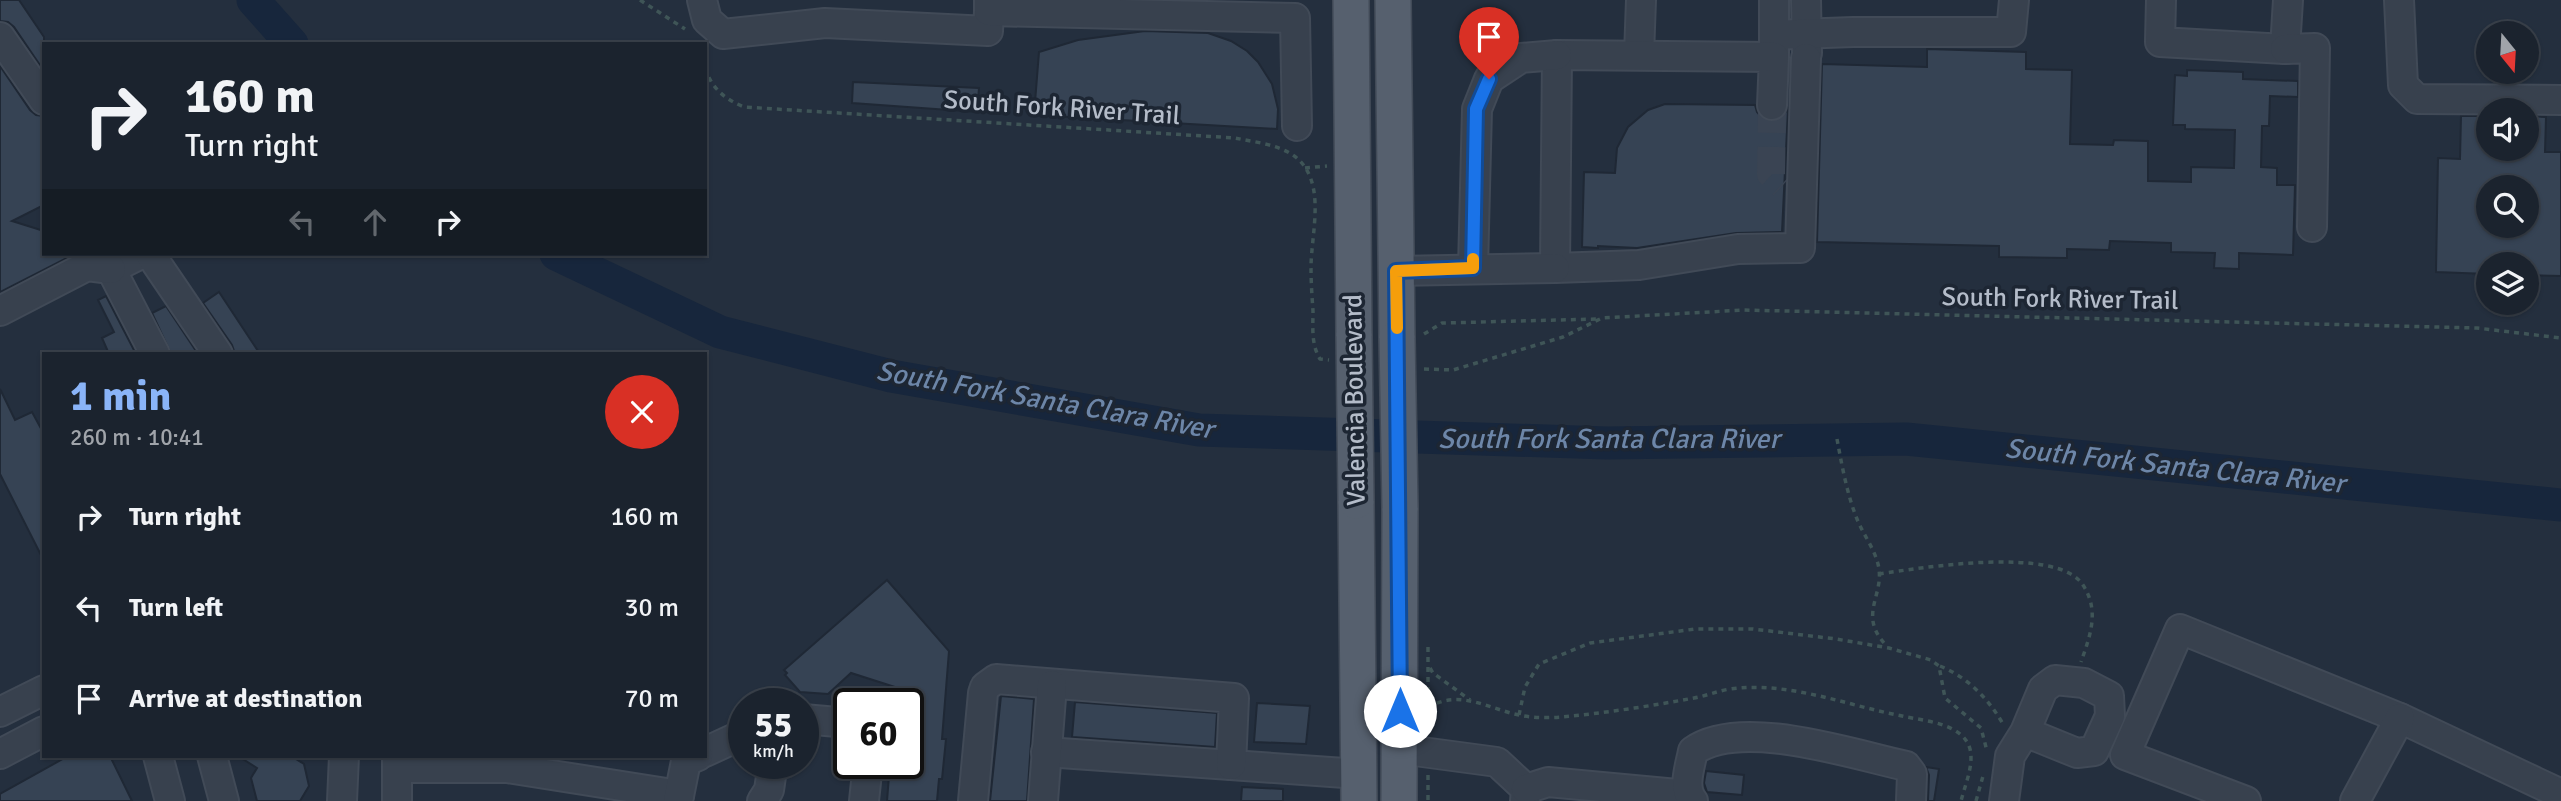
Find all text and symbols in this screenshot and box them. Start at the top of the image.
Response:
pin [1459,7,1519,79]
icon: arrive [1470,18,1508,56]
north arrow [2476,21,2539,84]
map controls [2476,21,2539,315]
text: 160 m [185,66,315,126]
icon: right [70,70,161,161]
street label: South Fork River Trail [943,84,1181,132]
button: sound [2476,98,2539,161]
text: Turn right [185,126,318,165]
button: search [2476,175,2539,238]
icon: left [283,203,321,241]
icon: ahead [356,203,394,241]
icon: right [429,203,467,241]
button: layers [2476,252,2539,315]
street label: South Fork River Trail [1941,281,2179,317]
street label: Valencia Boulevard [1337,294,1373,506]
water label: South Fork Santa Clara River [874,354,1220,447]
text: 1 min [70,371,171,422]
button: close [605,375,679,449]
water label: South Fork Santa Clara River [1438,422,1783,456]
text: 260 m · 10:41 [70,423,204,452]
water label: South Fork Santa Clara River [2003,431,2350,501]
icon: right [70,498,108,536]
text: Turn right [129,501,241,533]
text: 160 m [610,501,679,533]
icon: left [70,589,108,627]
text: Turn left [129,592,223,624]
text: 30 m [624,592,679,624]
position arrow [1363,674,1437,748]
icon: arrive [70,680,108,718]
text: Arrive at destination [129,683,362,715]
text: 70 m [624,683,679,715]
speed limit sign: 60 [833,688,924,779]
text: 55 [755,703,792,746]
text: km/h [753,740,794,762]

